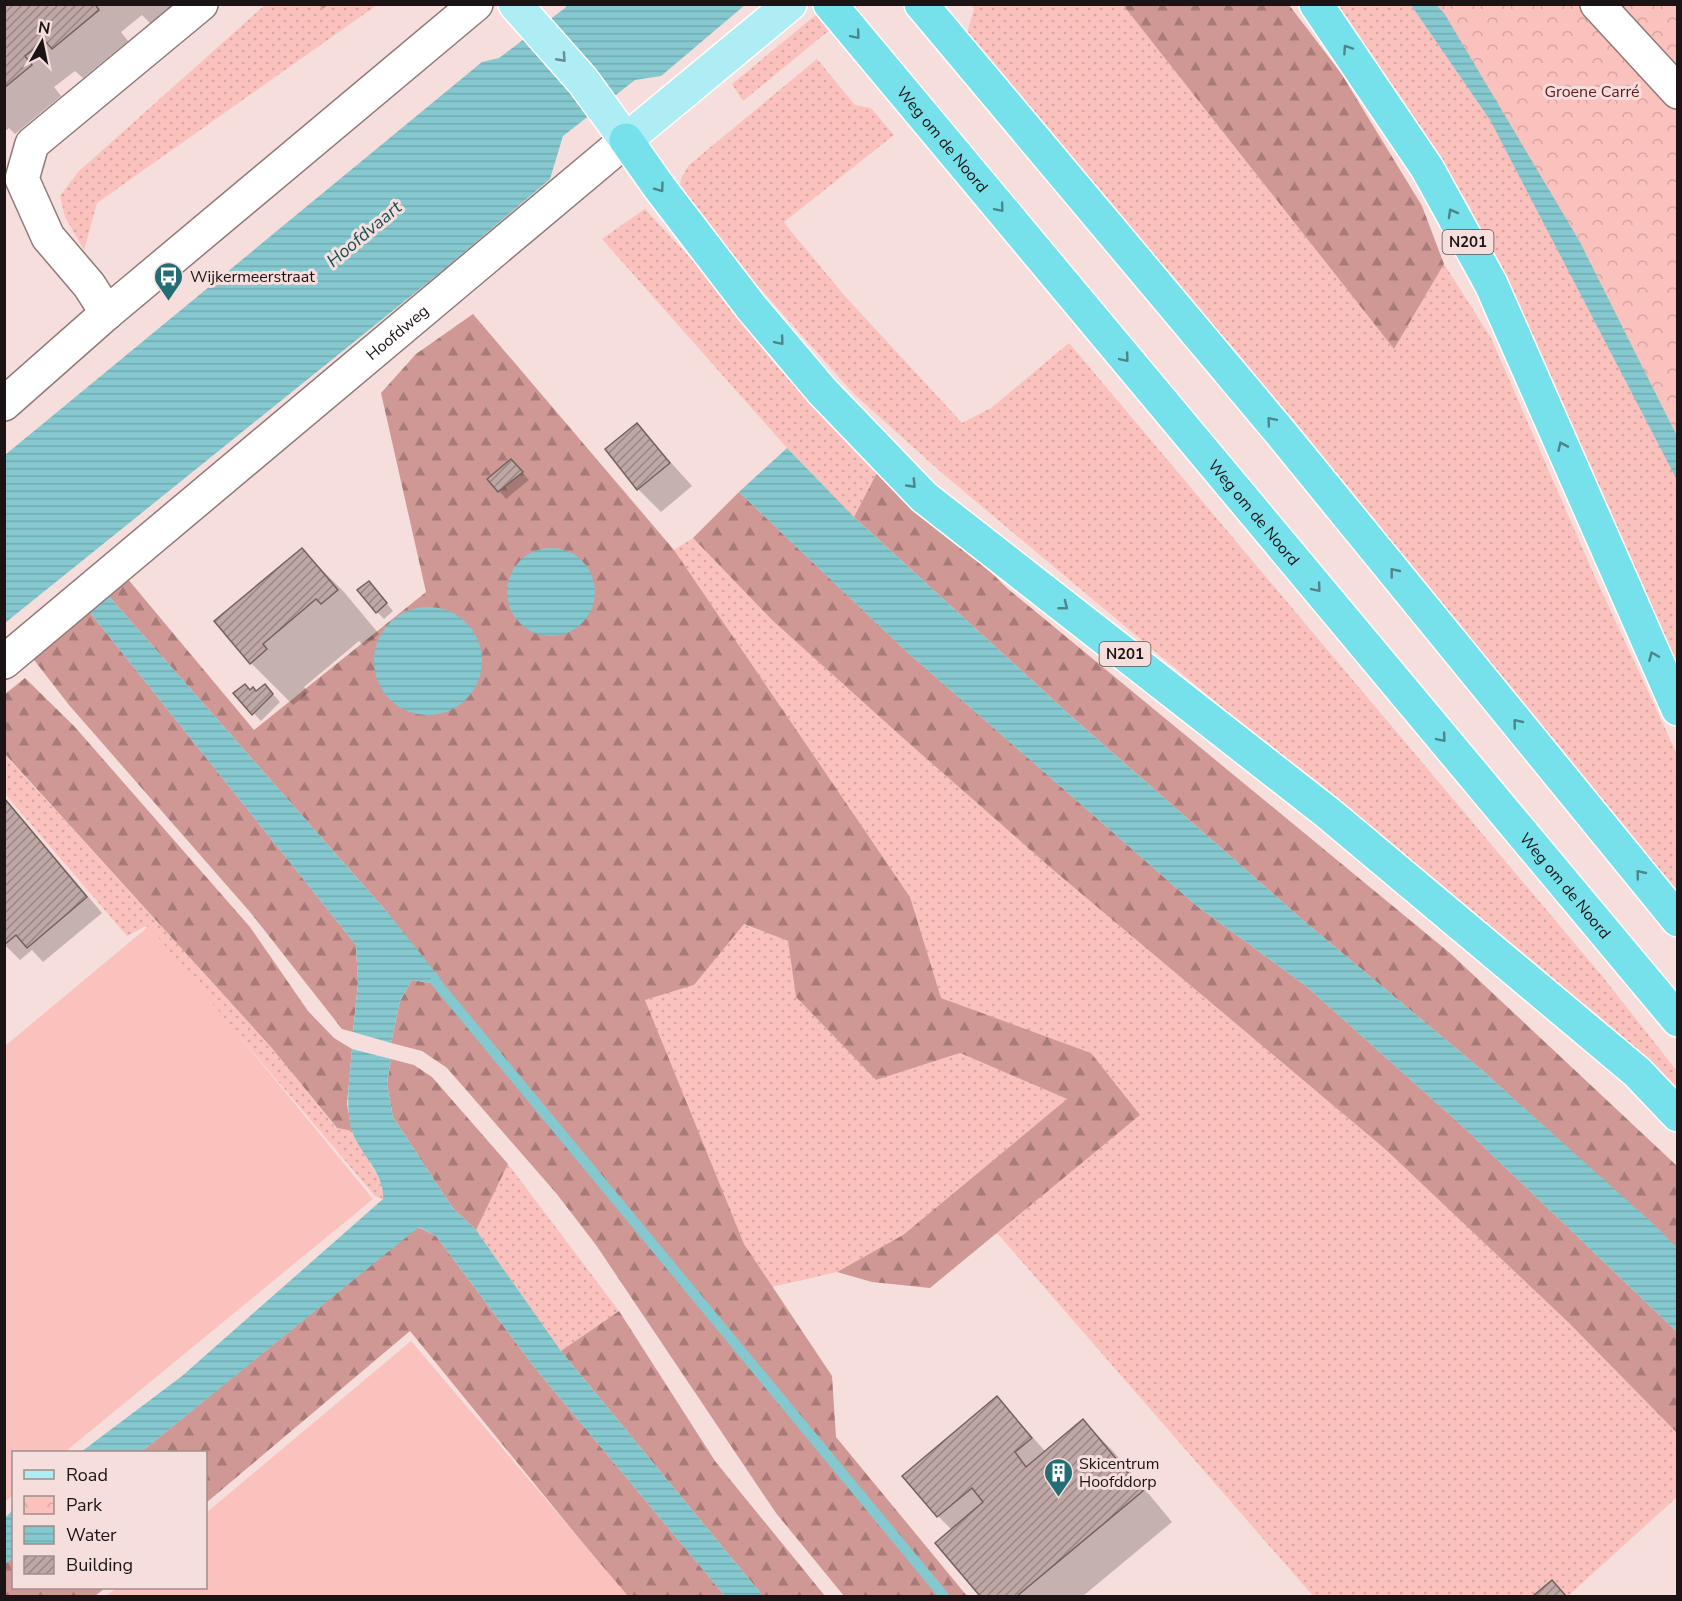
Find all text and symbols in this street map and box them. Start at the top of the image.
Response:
north arrow [12,12,72,72]
text: N [37,16,52,40]
one-way arrow [849,28,860,39]
one-way arrow [1342,45,1354,55]
one-way arrow [555,51,566,62]
park label: Groene Carré [1544,81,1640,103]
street label: Weg om de Noord [891,82,993,197]
one-way arrow [652,181,663,192]
water label: Hoofdvaart [321,195,407,273]
one-way arrow [993,201,1004,212]
one-way arrow [1448,209,1459,219]
road number: N201 [1442,230,1494,254]
bus stop icon: Wijkermeerstraat [153,260,185,302]
place label: Wijkermeerstraat [190,266,315,288]
street label: Hoofdweg [362,300,434,366]
one-way arrow [773,334,784,345]
one-way arrow [1118,351,1129,362]
one-way arrow [1267,417,1278,428]
one-way arrow [1557,442,1569,453]
street label: Weg om de Noord [1203,455,1304,571]
one-way arrow [905,478,916,488]
one-way arrow [1391,568,1402,579]
one-way arrow [1310,581,1321,592]
one-way arrow [1057,599,1068,610]
road number: N201 [1100,642,1150,666]
one-way arrow [1648,651,1660,662]
one-way arrow [1514,719,1525,730]
one-way arrow [1435,731,1446,742]
street label: Weg om de Noord [1514,828,1616,944]
one-way arrow [1637,870,1648,881]
legend [12,1451,207,1589]
place label: Skicentrum Hoofddorp [1079,1453,1159,1493]
building icon: Skicentrum Hoofddorp [1042,1456,1074,1498]
text: Road [66,1463,108,1487]
text: Park [66,1493,103,1517]
text: Water [66,1523,117,1547]
text: Building [66,1553,133,1577]

